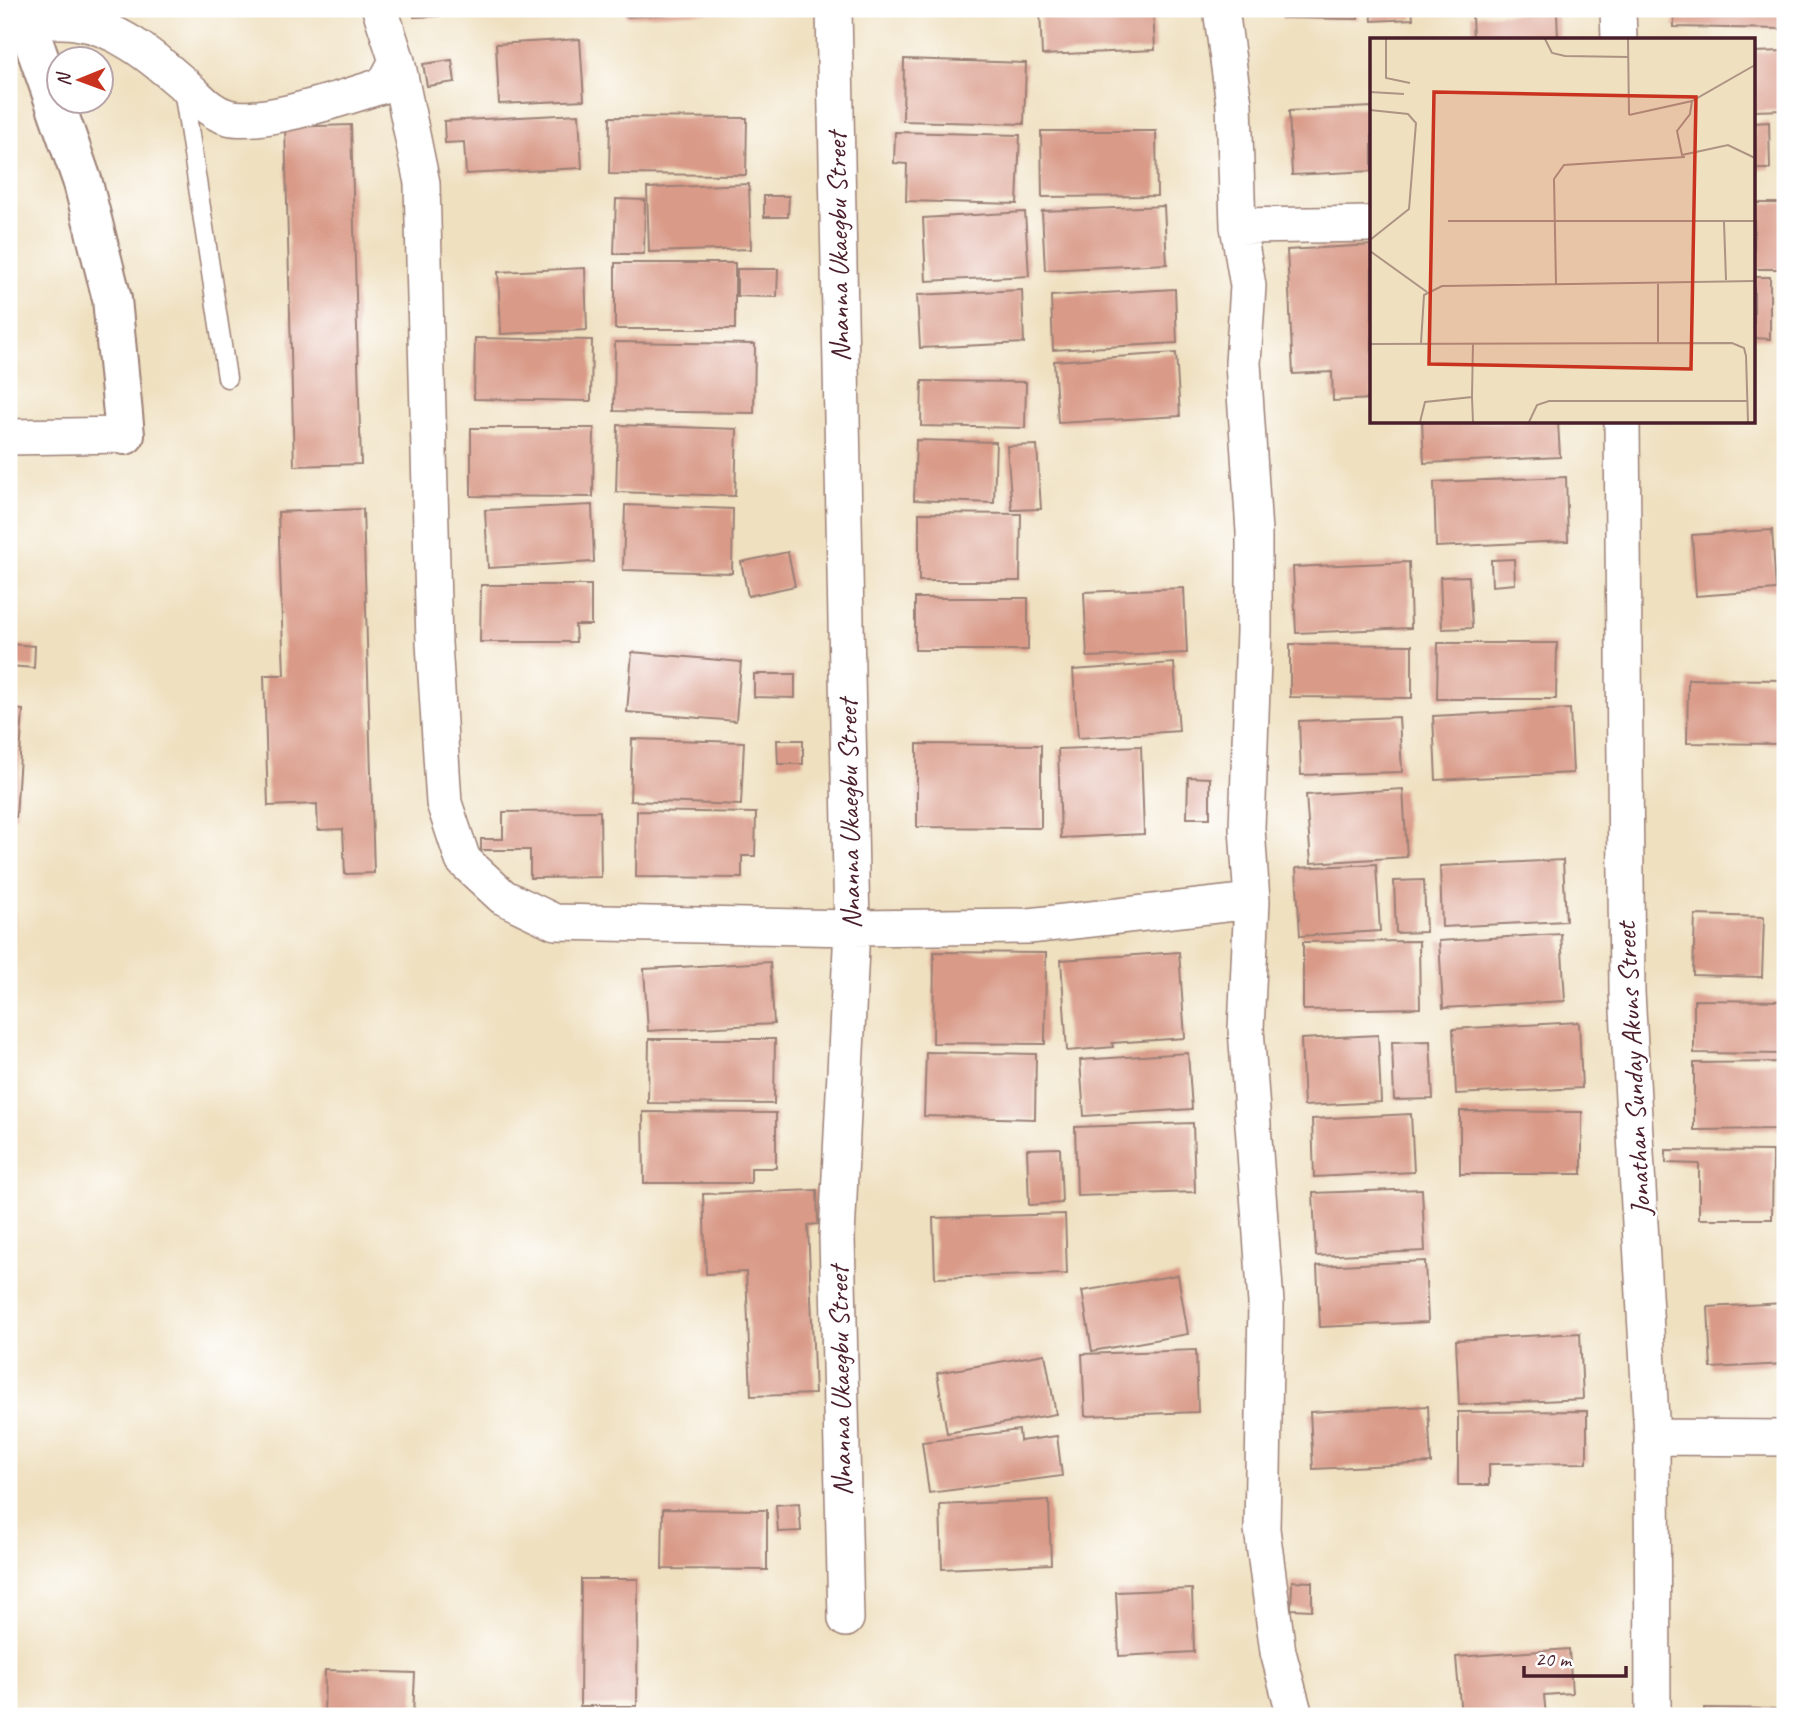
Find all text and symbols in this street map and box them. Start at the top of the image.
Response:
inset map [1370,38,1756,424]
north arrow [46,46,116,116]
text: N [52,71,76,86]
street label: Nnanna Ukaegbu Street [818,128,858,362]
street label: Nnanna Ukaegbu Street [829,695,869,929]
street label: Jonathan Sunday Akuns Street [1608,919,1658,1218]
street label: Nnanna Ukaegbu Street [820,1262,860,1496]
scale bar [1524,1634,1626,1678]
text: 20 m [1535,1646,1573,1672]

